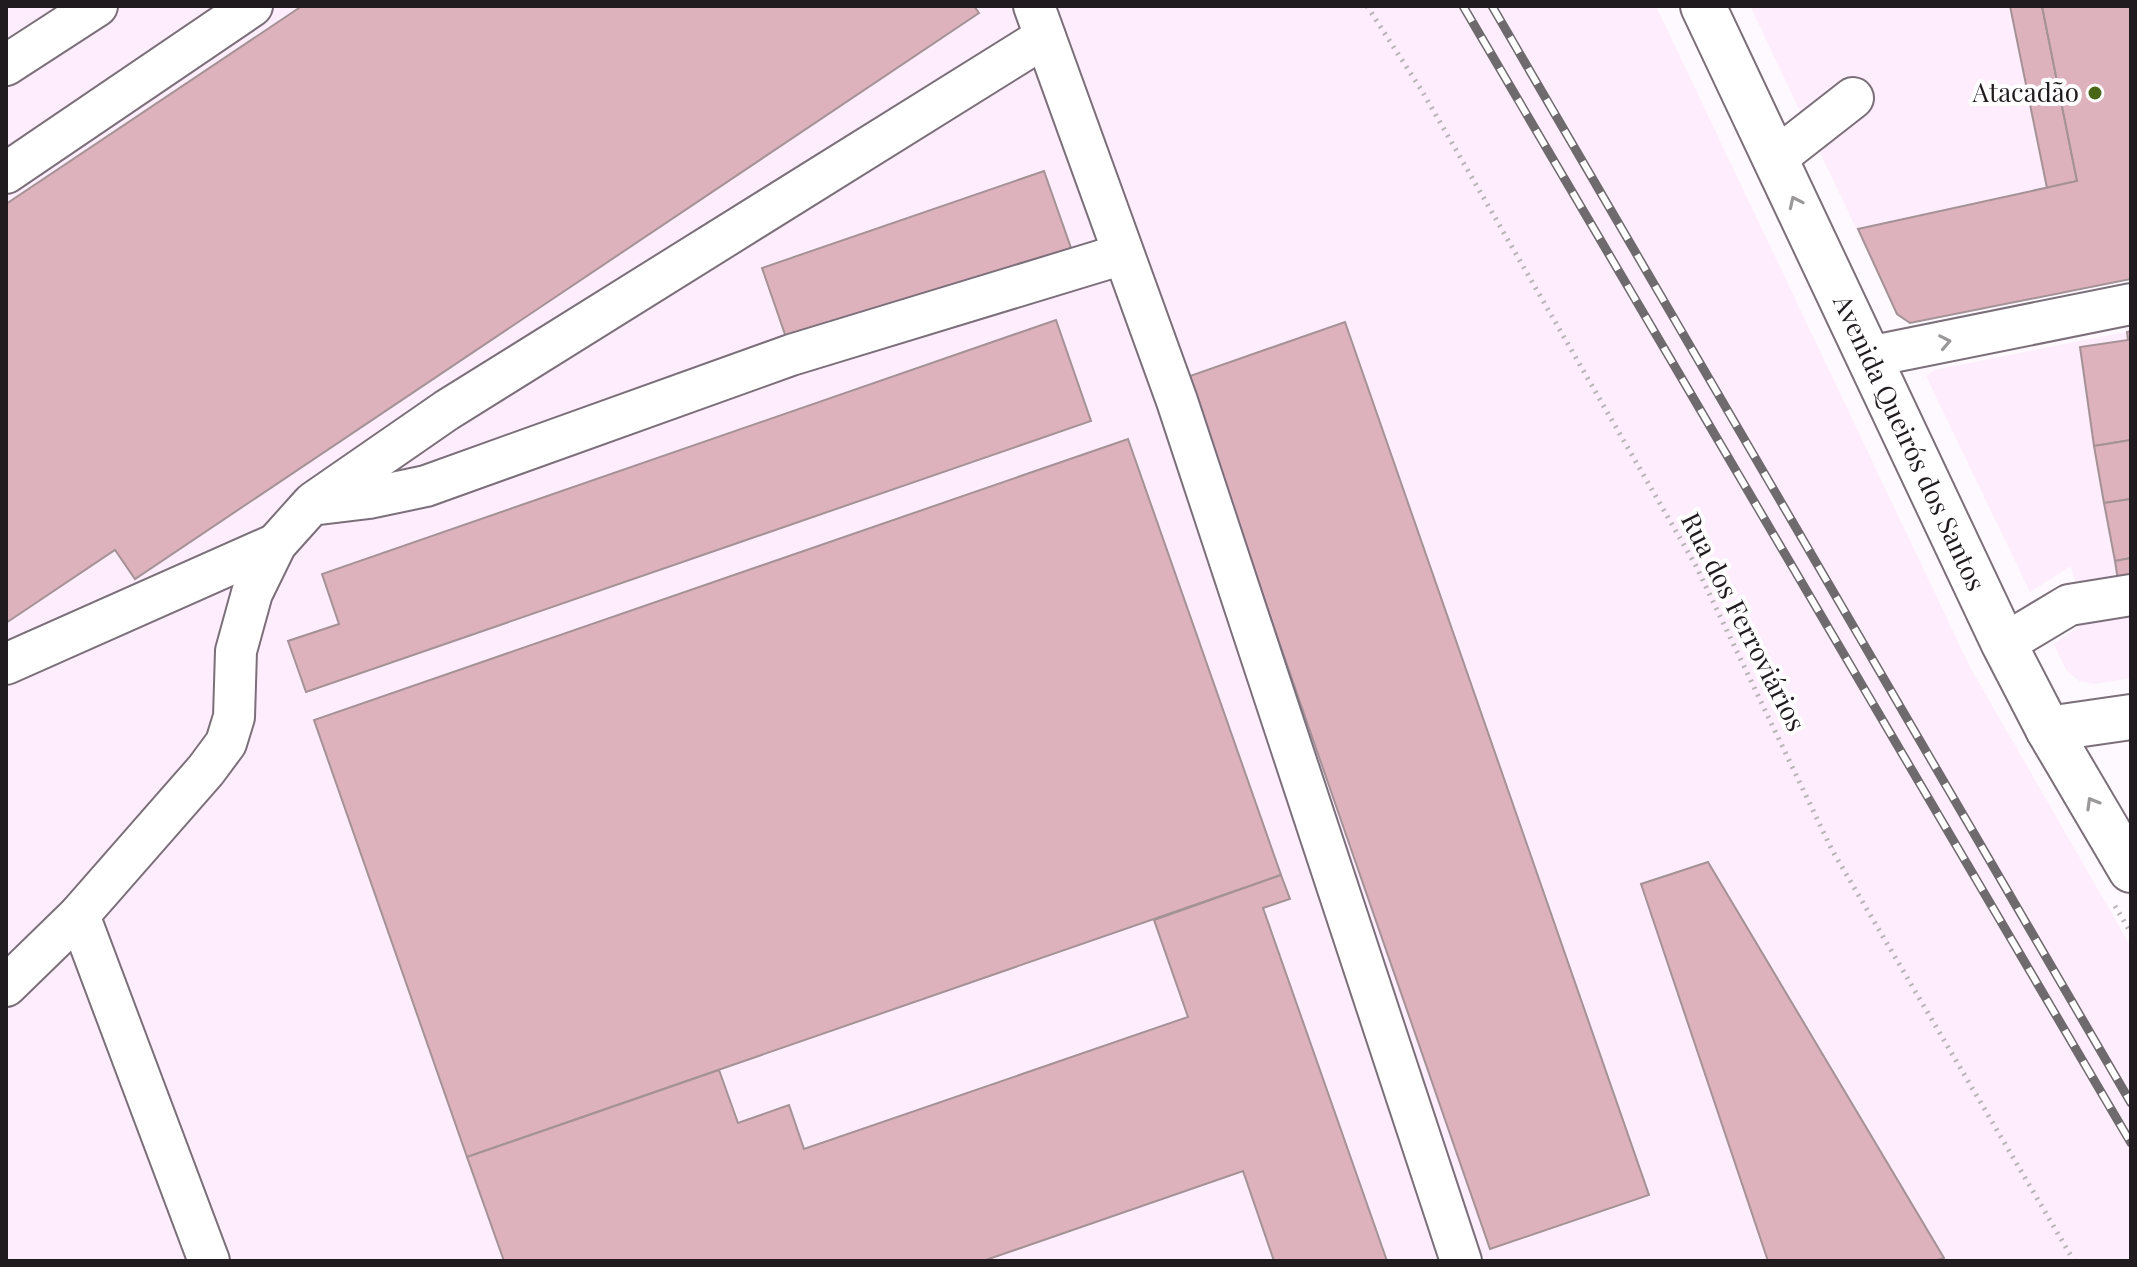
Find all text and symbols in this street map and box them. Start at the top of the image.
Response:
place label: Atacadão [1972,74,2079,109]
marker: Atacadão [2086,84,2104,102]
one-way arrow [1789,196,1805,211]
street label: Avenida Queirós dos Santos [1826,288,1994,596]
one-way arrow [1938,334,1952,351]
street label: Rua dos Ferroviários [1674,506,1815,737]
one-way arrow [2086,797,2102,812]

